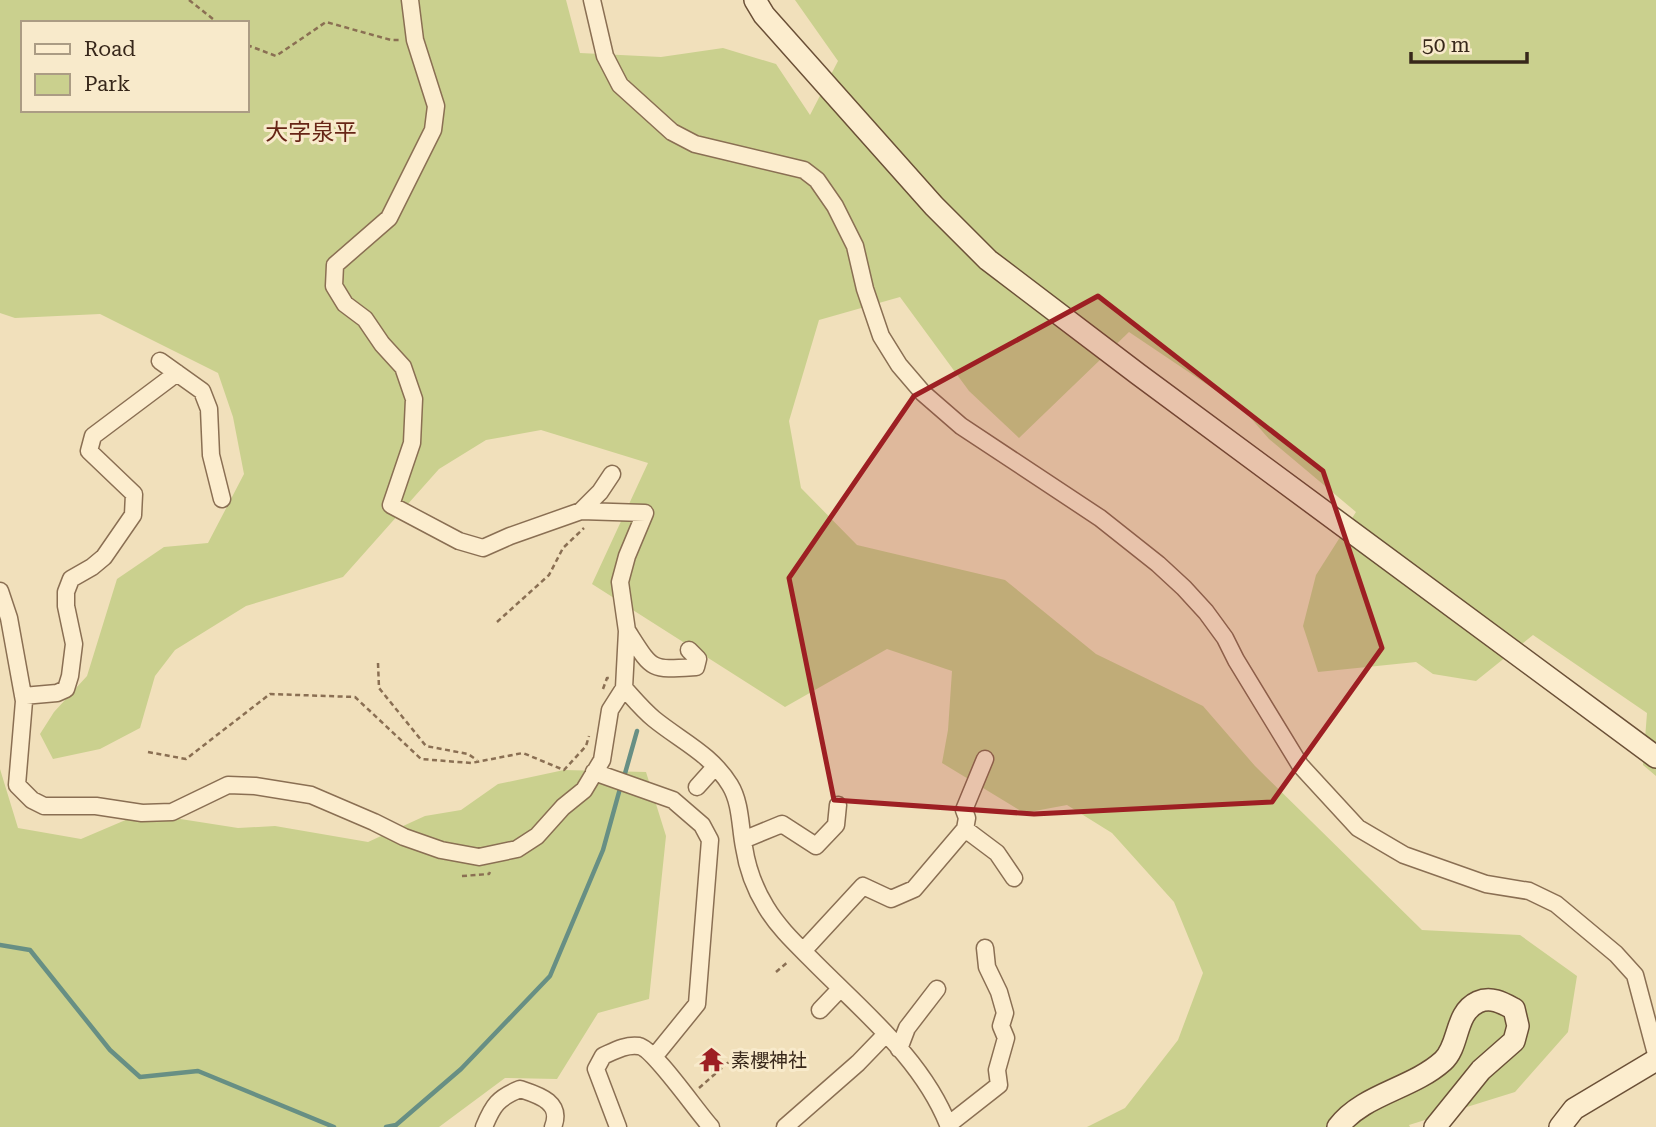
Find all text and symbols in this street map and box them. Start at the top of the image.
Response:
legend [21,21,248,112]
scale bar [1411,21,1526,65]
text: 50 m [1422,33,1470,57]
text: Road [84,37,136,61]
text: Park [84,72,130,96]
district label: 大字泉平 [265,119,357,146]
temple icon: 素櫻神社 [697,1046,725,1074]
place label: 素櫻神社 [731,1049,807,1072]

